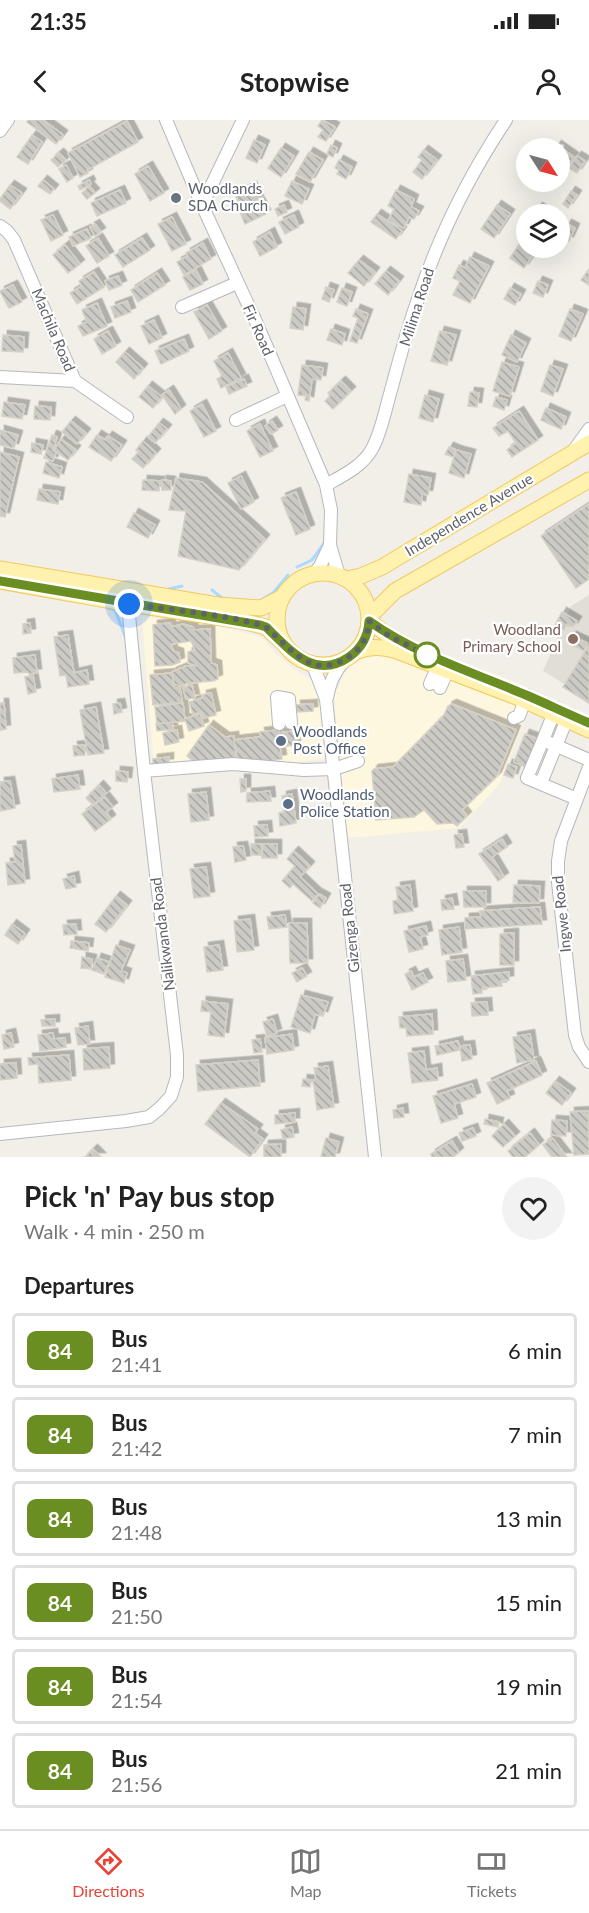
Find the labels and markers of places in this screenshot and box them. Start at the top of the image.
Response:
place label: Woodlands SDA Church [188,179,268,214]
marker: Woodlands SDA Church [169,191,183,205]
place label: Woodland Primary School [462,620,561,655]
marker: Woodland Primary School [566,632,580,646]
unlabelled marker [414,642,440,668]
place label: Woodlands Post Office [293,722,367,757]
marker: Woodlands Post Office [274,734,288,748]
place label: Woodlands Police Station [300,785,390,820]
marker: Woodlands Police Station [281,797,295,811]

